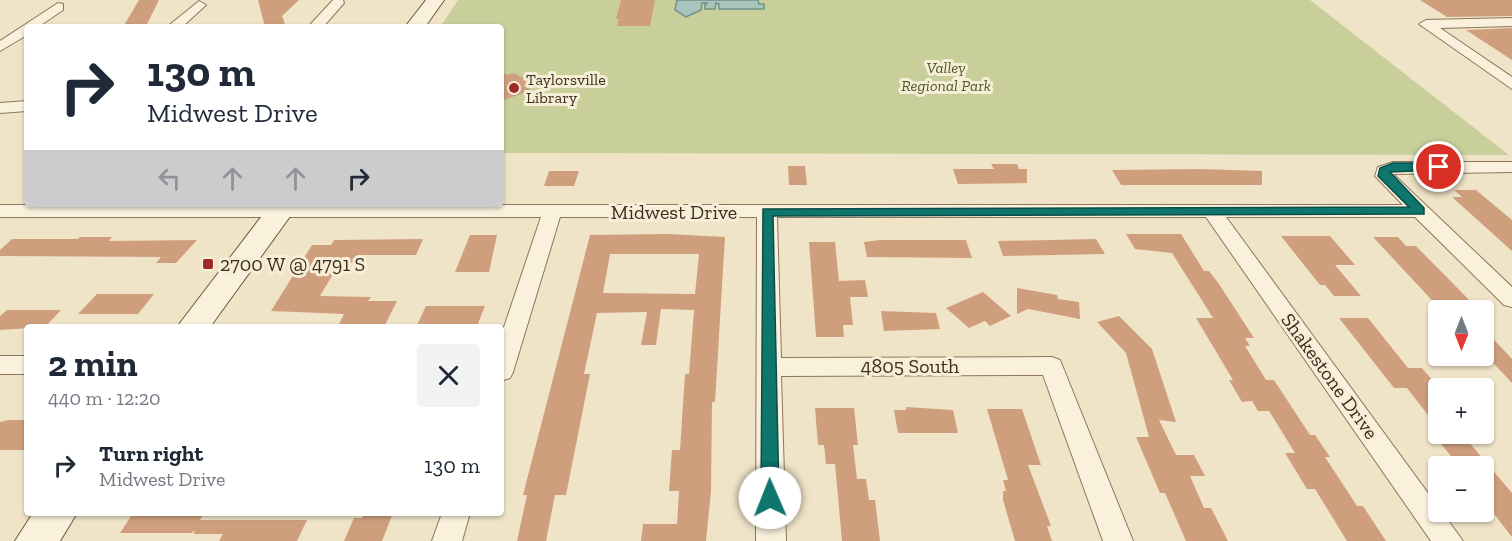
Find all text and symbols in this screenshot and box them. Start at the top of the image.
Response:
text: 130 m [147,46,255,97]
icon: right [48,48,126,126]
park label: Valley Regional Park [901,58,991,95]
place label: Taylorsville Library [526,70,606,107]
marker: Taylorsville Library [507,81,521,95]
text: Midwest Drive [147,97,318,129]
pin [1413,141,1464,192]
icon: arrive [1422,150,1455,183]
icon: left [153,162,186,195]
icon: ahead [216,162,249,195]
icon: ahead [279,162,312,195]
icon: right [342,162,375,195]
street label: Midwest Drive [611,200,737,224]
place label: 2700 W @ 4791 S [220,252,365,276]
marker: 2700 W @ 4791 S [201,257,215,271]
north arrow [1428,300,1494,366]
map controls [1428,300,1494,522]
street label: Shakestone Drive [1276,308,1384,444]
text: 2 min [48,342,138,385]
button: close [417,344,480,407]
street label: 4805 South [861,354,960,378]
button: + [1428,378,1494,444]
text: 440 m · 12:20 [48,386,161,410]
text: Turn right [99,440,203,467]
icon: right [48,449,81,482]
text: 130 m [424,452,480,479]
button: − [1428,456,1494,522]
position arrow [738,466,802,530]
text: Midwest Drive [99,467,225,491]

